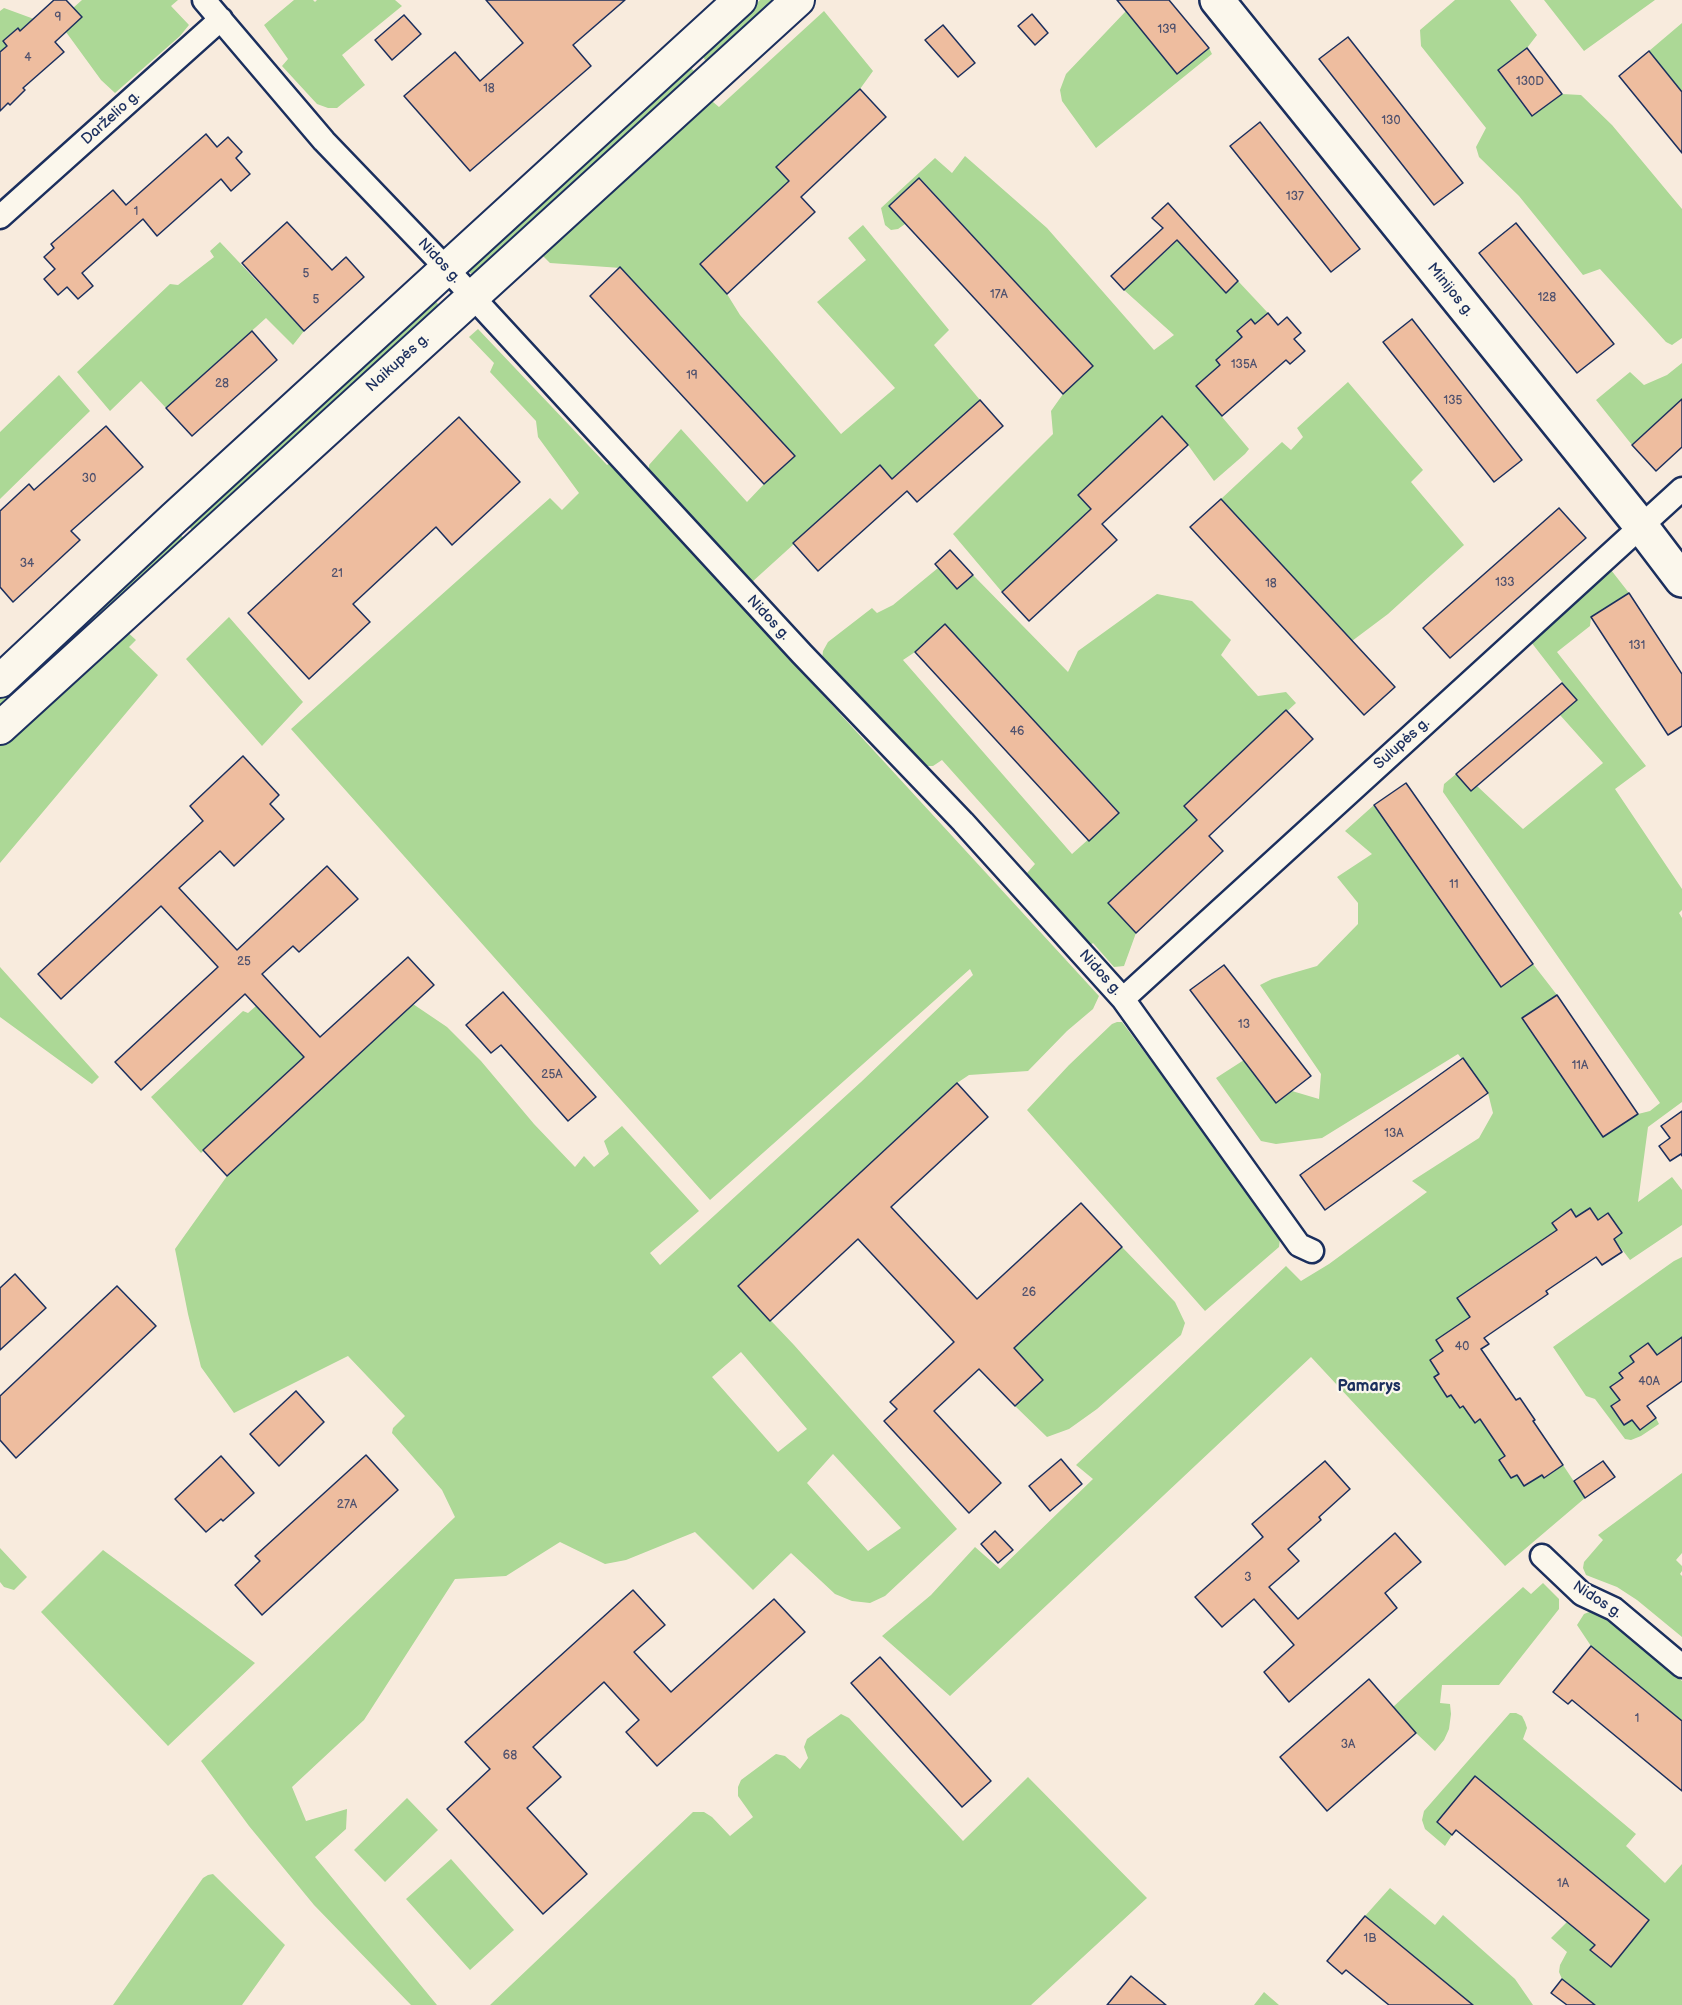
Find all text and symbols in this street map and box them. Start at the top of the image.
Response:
house number: 9 [55,11,61,25]
house number: 139 [1158,23,1176,37]
house number: 4 [24,51,32,65]
house number: 130D [1516,75,1544,89]
house number: 18 [483,82,495,96]
street label: Darželio g. [78,87,144,149]
house number: 130 [1381,114,1401,128]
house number: 137 [1286,190,1304,204]
house number: 1 [134,205,138,219]
street label: Nidos g. [414,235,464,287]
street label: Minijos g. [1423,260,1477,320]
house number: 5 [303,267,309,281]
house number: 17A [990,288,1008,302]
house number: 128 [1538,291,1556,305]
house number: 5 [313,293,319,307]
street label: Naikupės g. [363,330,433,396]
house number: 135A [1231,358,1257,372]
house number: 19 [686,369,698,383]
house number: 28 [215,377,229,391]
house number: 135 [1444,394,1462,408]
house number: 30 [82,472,96,486]
house number: 34 [20,557,34,571]
house number: 21 [331,567,343,581]
house number: 133 [1495,576,1515,590]
house number: 18 [1265,577,1277,591]
street label: Nidos g. [743,592,793,644]
house number: 131 [1629,639,1645,653]
street label: Sulupės g. [1370,714,1434,774]
house number: 46 [1010,725,1024,739]
house number: 11 [1449,878,1459,892]
street label: Nidos g. [1075,947,1125,999]
house number: 25 [237,955,251,969]
house number: 13 [1238,1018,1250,1032]
house number: 11A [1572,1059,1588,1073]
house number: 25A [541,1068,563,1082]
house number: 13A [1384,1127,1404,1141]
house number: 26 [1022,1286,1036,1300]
house number: 40 [1455,1340,1469,1354]
house number: 40A [1638,1375,1660,1389]
district label: Pamarys [1337,1377,1401,1397]
house number: 27A [337,1498,357,1512]
house number: 3 [1244,1571,1252,1585]
street label: Nidos g. [1569,1577,1625,1623]
house number: 1 [1635,1712,1639,1726]
house number: 3A [1341,1738,1355,1752]
house number: 68 [503,1749,517,1763]
house number: 1A [1557,1877,1569,1891]
house number: 1B [1364,1932,1376,1946]

